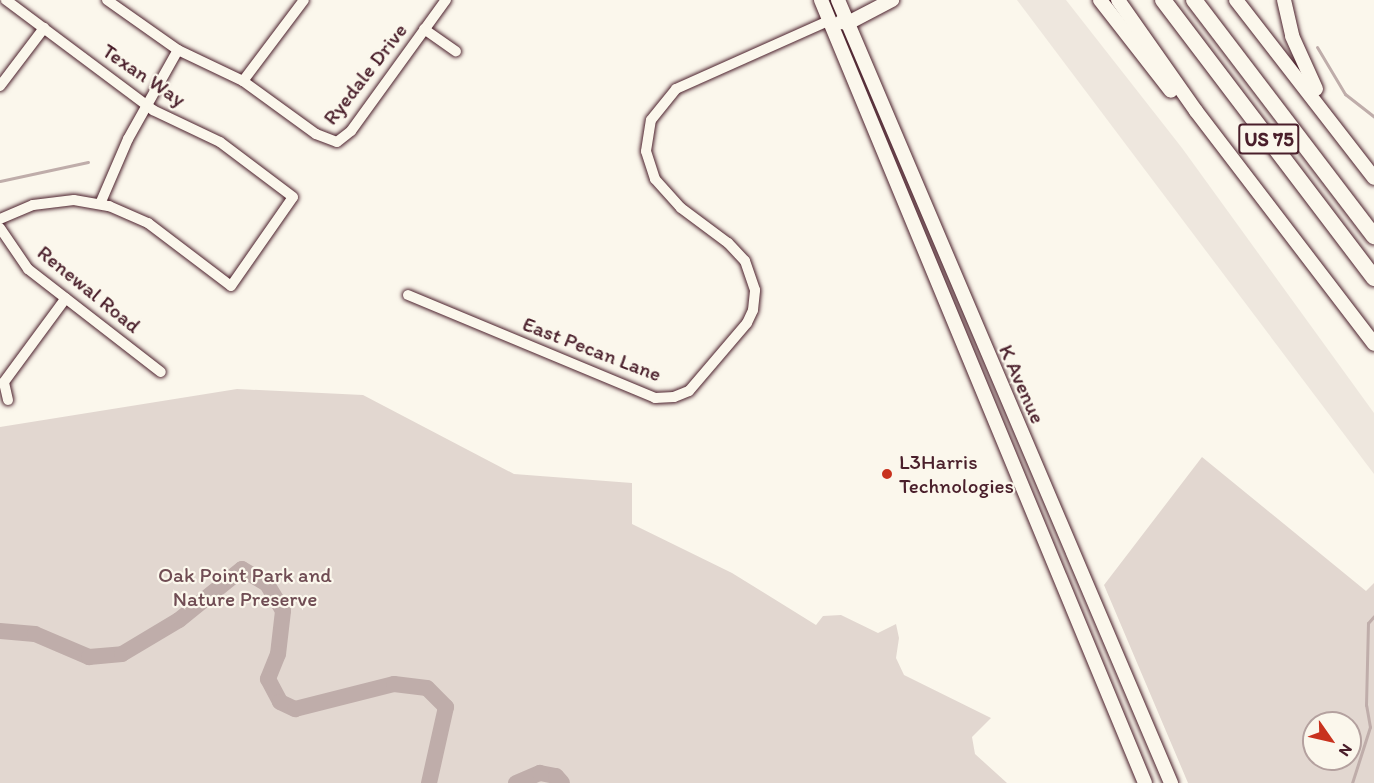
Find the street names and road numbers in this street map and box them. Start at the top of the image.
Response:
street label: Ryedale Drive [318,18,412,130]
street label: Texan Way [98,38,190,112]
road number: US 75 [1238,122,1300,156]
street label: Renewal Road [32,240,146,338]
street label: East Pecan Lane [520,311,664,387]
street label: K Avenue [993,341,1051,427]

